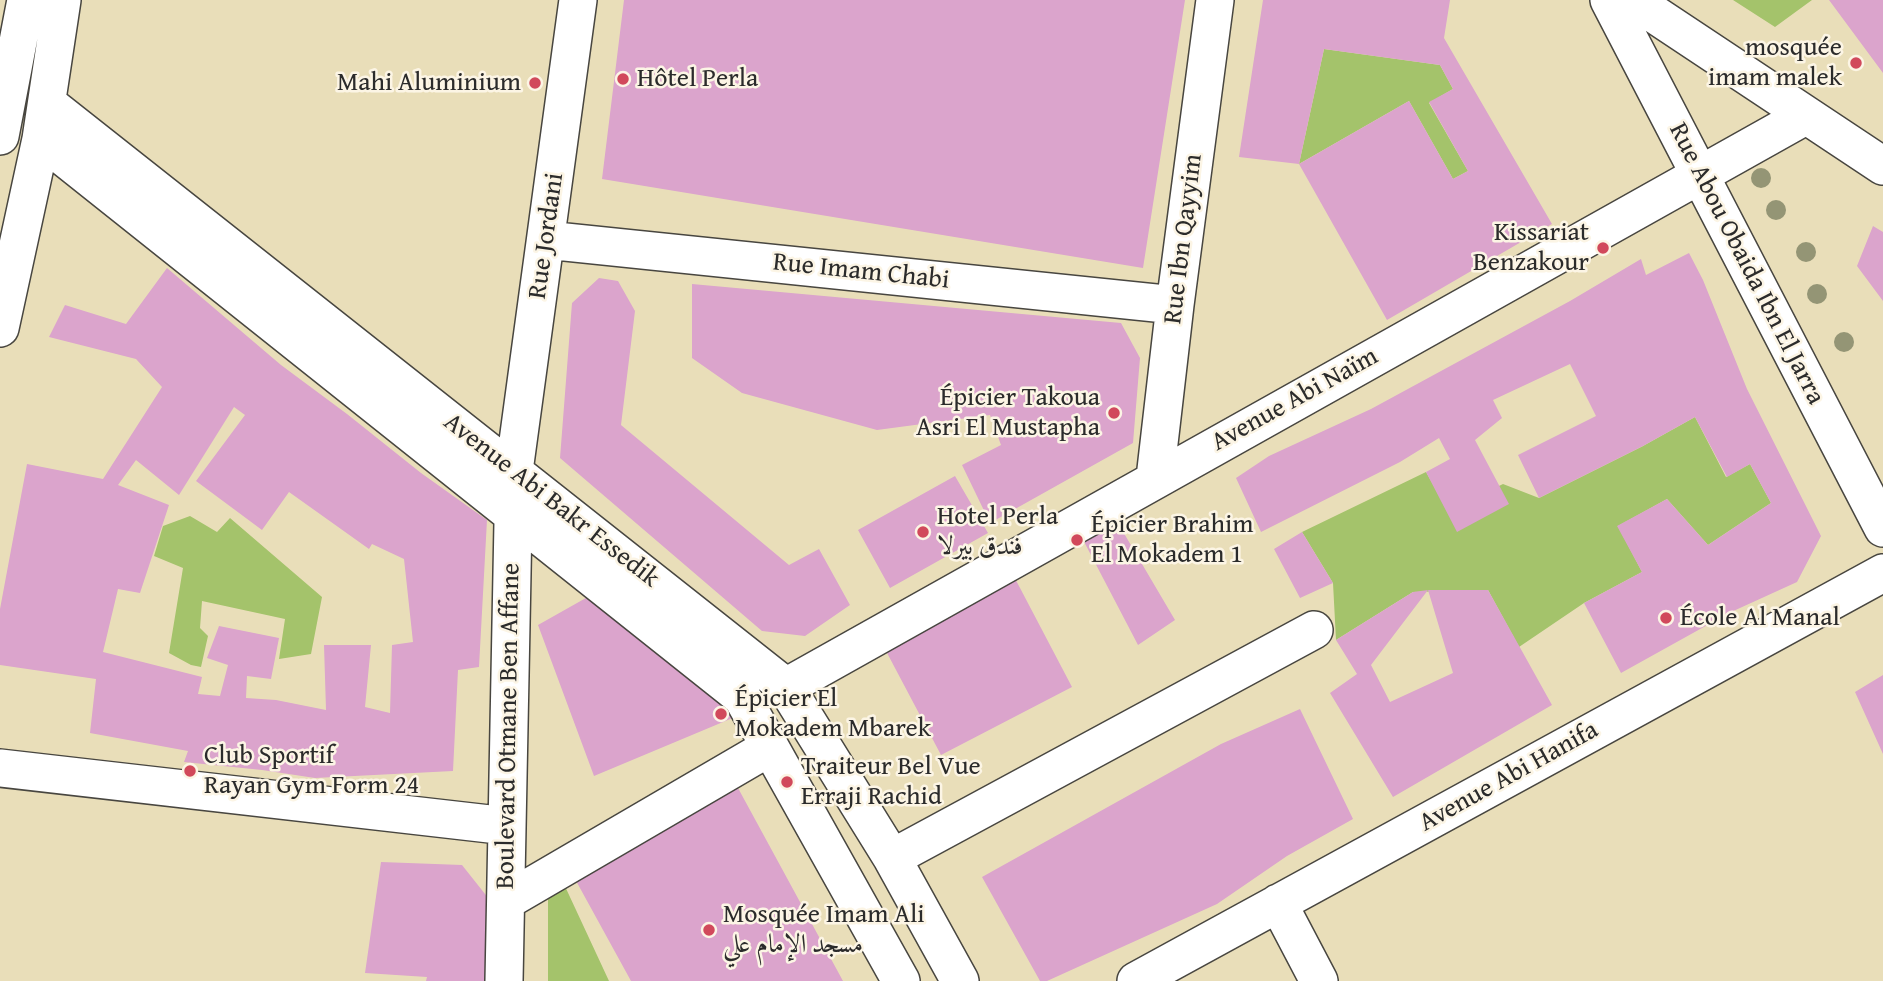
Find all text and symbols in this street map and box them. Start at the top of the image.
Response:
place label: mosquée imam malek [1708,32,1842,94]
marker: mosquée imam malek [1848,55,1864,71]
place label: Hôtel Perla [637,63,758,95]
place label: Mahi Aluminium [337,67,521,99]
marker: Hôtel Perla [615,71,631,87]
marker: Mahi Aluminium [527,75,543,91]
street label: Rue Abou Obaida Ibn El Jarra [1661,118,1831,410]
street label: Rue Ibn Qayyim [1158,152,1210,326]
street label: Rue Jordani [523,171,571,301]
place label: Kissariat Benzakour [1473,217,1589,278]
marker: Kissariat Benzakour [1595,240,1611,256]
street label: Rue Imam Chabi [771,247,951,297]
street label: Avenue Abi Naïm [1206,341,1384,459]
place label: Épicier Takoua Asri El Mustapha [916,382,1100,444]
marker: Épicier Takoua Asri El Mustapha [1106,405,1122,421]
street label: Avenue Abi Bakr Essedik [437,407,665,595]
place label: Hotel Perla فندق بيرلا [937,501,1058,562]
place label: Épicier Brahim El Mokadem 1 [1091,509,1254,570]
marker: Hotel Perla فندق بيرلا [915,524,931,540]
marker: Épicier Brahim El Mokadem 1 [1069,532,1085,548]
street label: Boulevard Otmane Ben Affane [491,563,527,889]
place label: École Al Manal [1680,602,1840,634]
marker: École Al Manal [1658,610,1674,626]
place label: Épicier El Mokadem Mbarek [735,683,931,744]
marker: Épicier El Mokadem Mbarek [713,706,729,722]
street label: Avenue Abi Hanifa [1414,715,1604,839]
place label: Club Sportif Rayan Gym Form 24 [204,740,419,802]
place label: Traiteur Bel Vue Erraji Rachid [801,751,981,812]
marker: Club Sportif Rayan Gym Form 24 [182,763,198,779]
marker: Traiteur Bel Vue Erraji Rachid [779,774,795,790]
place label: Mosquée Imam Ali مسجد الإمام علي [723,899,925,960]
marker: Mosquée Imam Ali مسجد الإمام علي [701,922,717,938]

